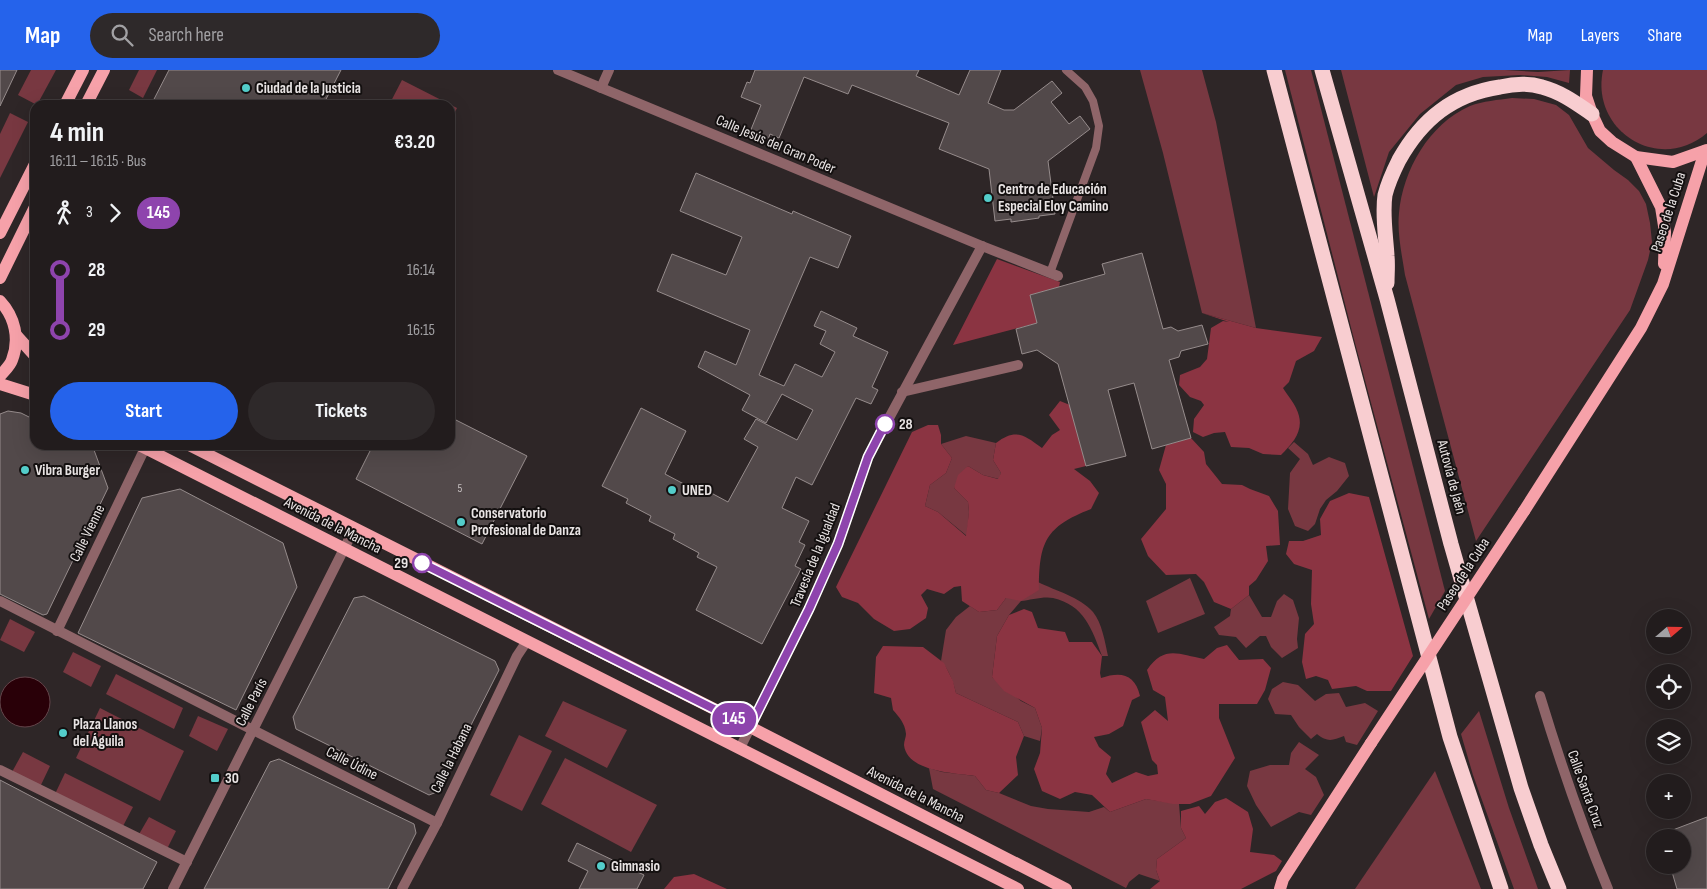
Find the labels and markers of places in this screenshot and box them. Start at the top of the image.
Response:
place label: Ciudad de la Justicia [256,79,361,98]
marker: Ciudad de la Justicia [240,82,252,94]
place label: Centro de Educación Especial Eloy Camino [998,180,1109,216]
marker: Centro de Educación Especial Eloy Camino [982,192,994,204]
marker: 28 [875,414,895,434]
place label: 28 [899,415,913,434]
place label: Vibra Burger [35,461,100,480]
marker: Vibra Burger [19,464,31,476]
place label: UNED [682,481,712,500]
marker: UNED [666,484,678,496]
place label: Conservatorio Profesional de Danza [471,504,581,540]
marker: Conservatorio Profesional de Danza [455,516,467,528]
marker: 29 [412,553,432,573]
place label: 29 [394,554,408,573]
place label: Plaza Llanos del Águila [73,715,138,751]
marker: Plaza Llanos del Águila [57,727,69,739]
place label: 30 [225,769,239,788]
marker: 30 [209,772,221,784]
place label: Gimnasio [611,857,660,876]
marker: Gimnasio [595,860,607,872]

